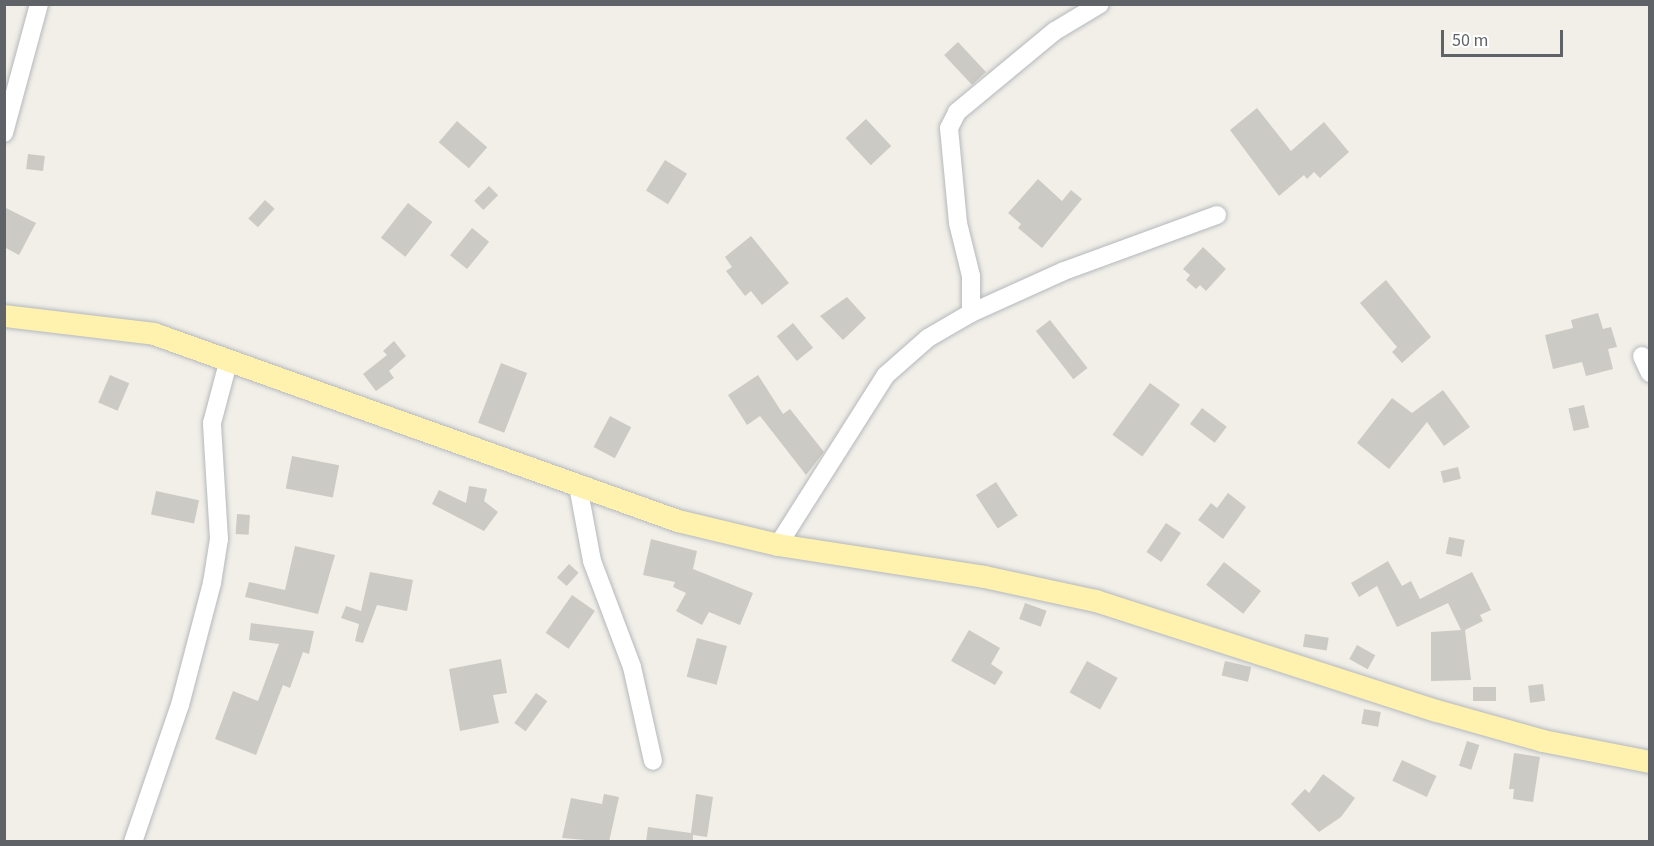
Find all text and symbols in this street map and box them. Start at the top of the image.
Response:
scale bar [1444,18,1566,56]
text: 50 m [1452,28,1488,53]

